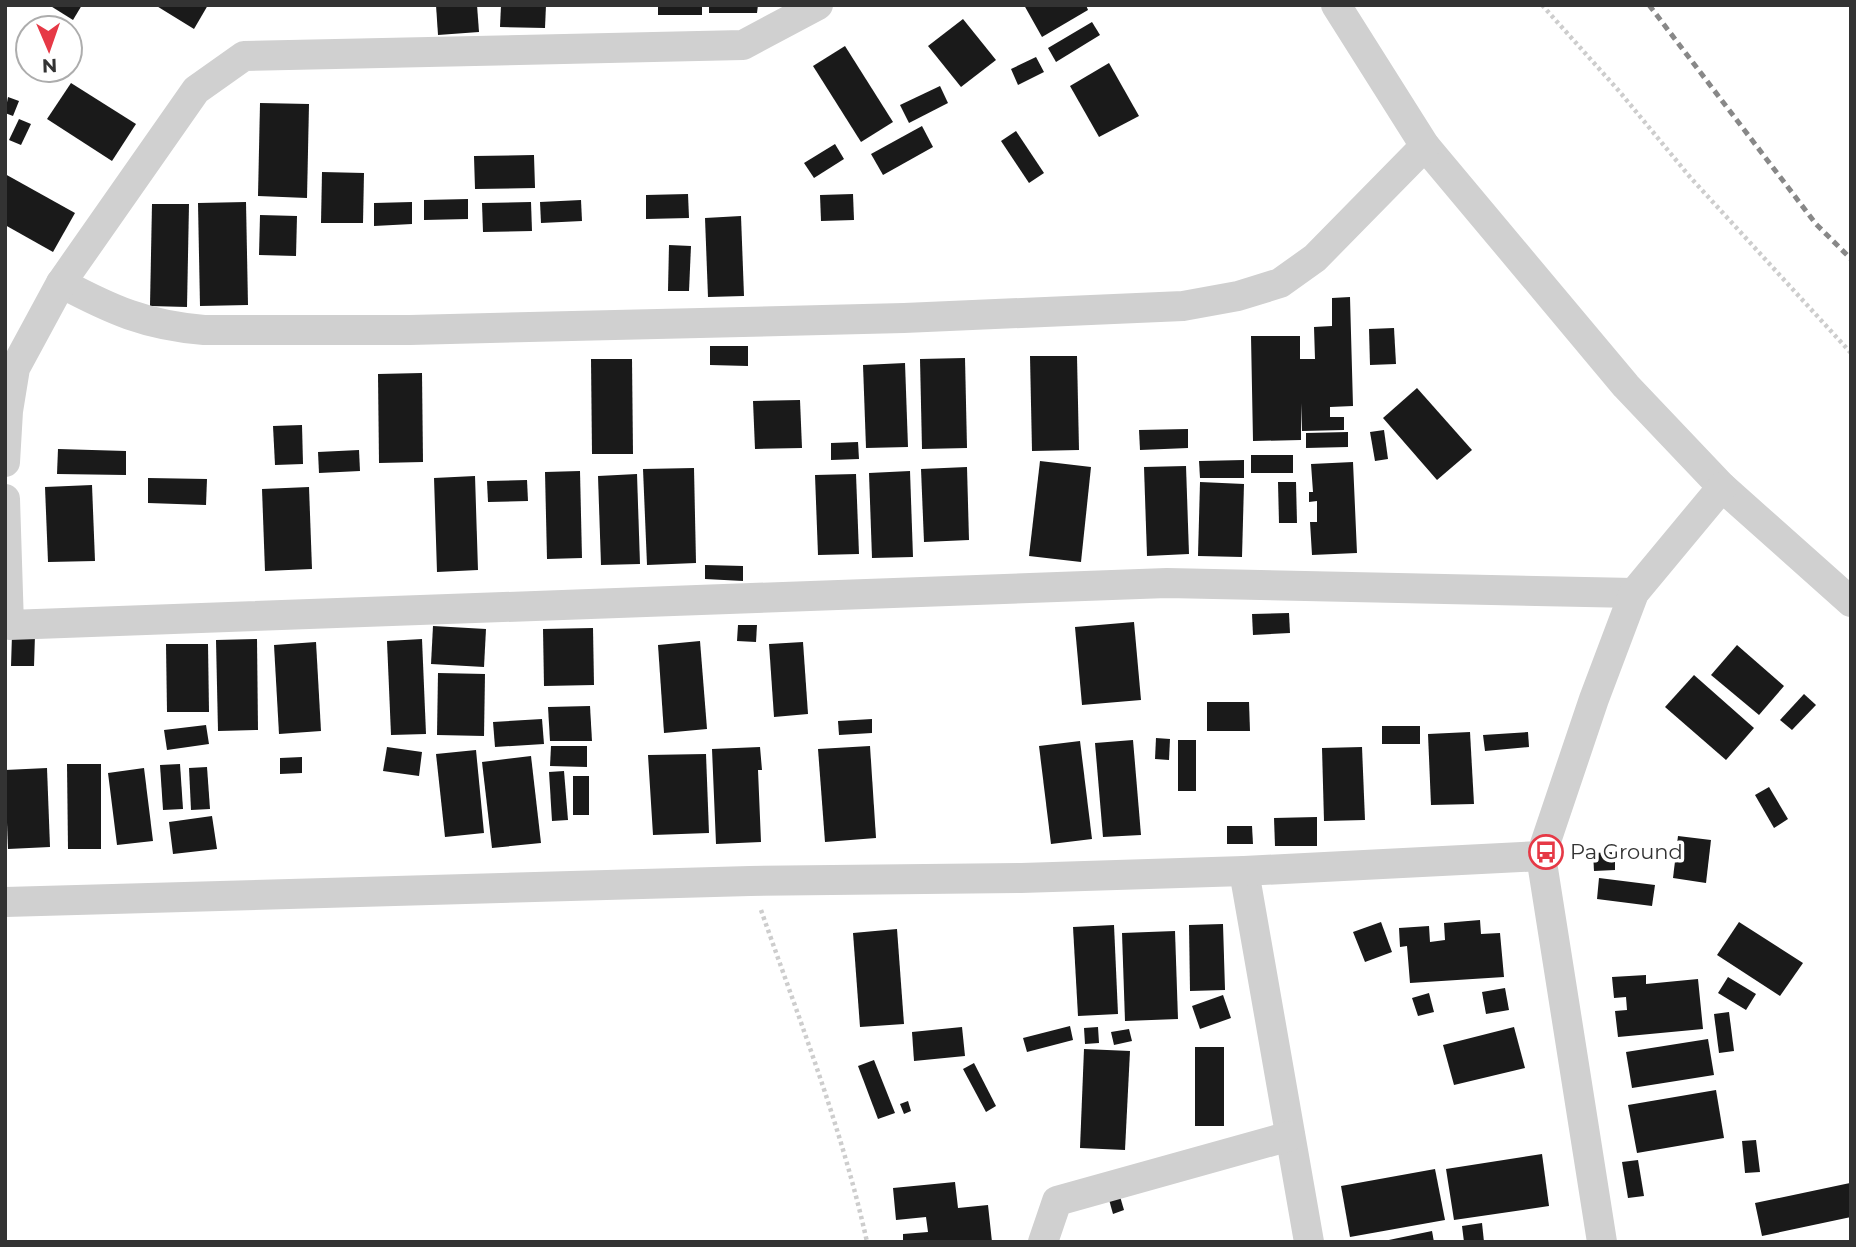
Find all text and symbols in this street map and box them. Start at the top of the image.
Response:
north arrow [14,14,84,84]
text: N [41,54,58,77]
bus stop icon: Pa Ground [1527,833,1565,871]
place label: Pa Ground [1570,839,1683,864]

